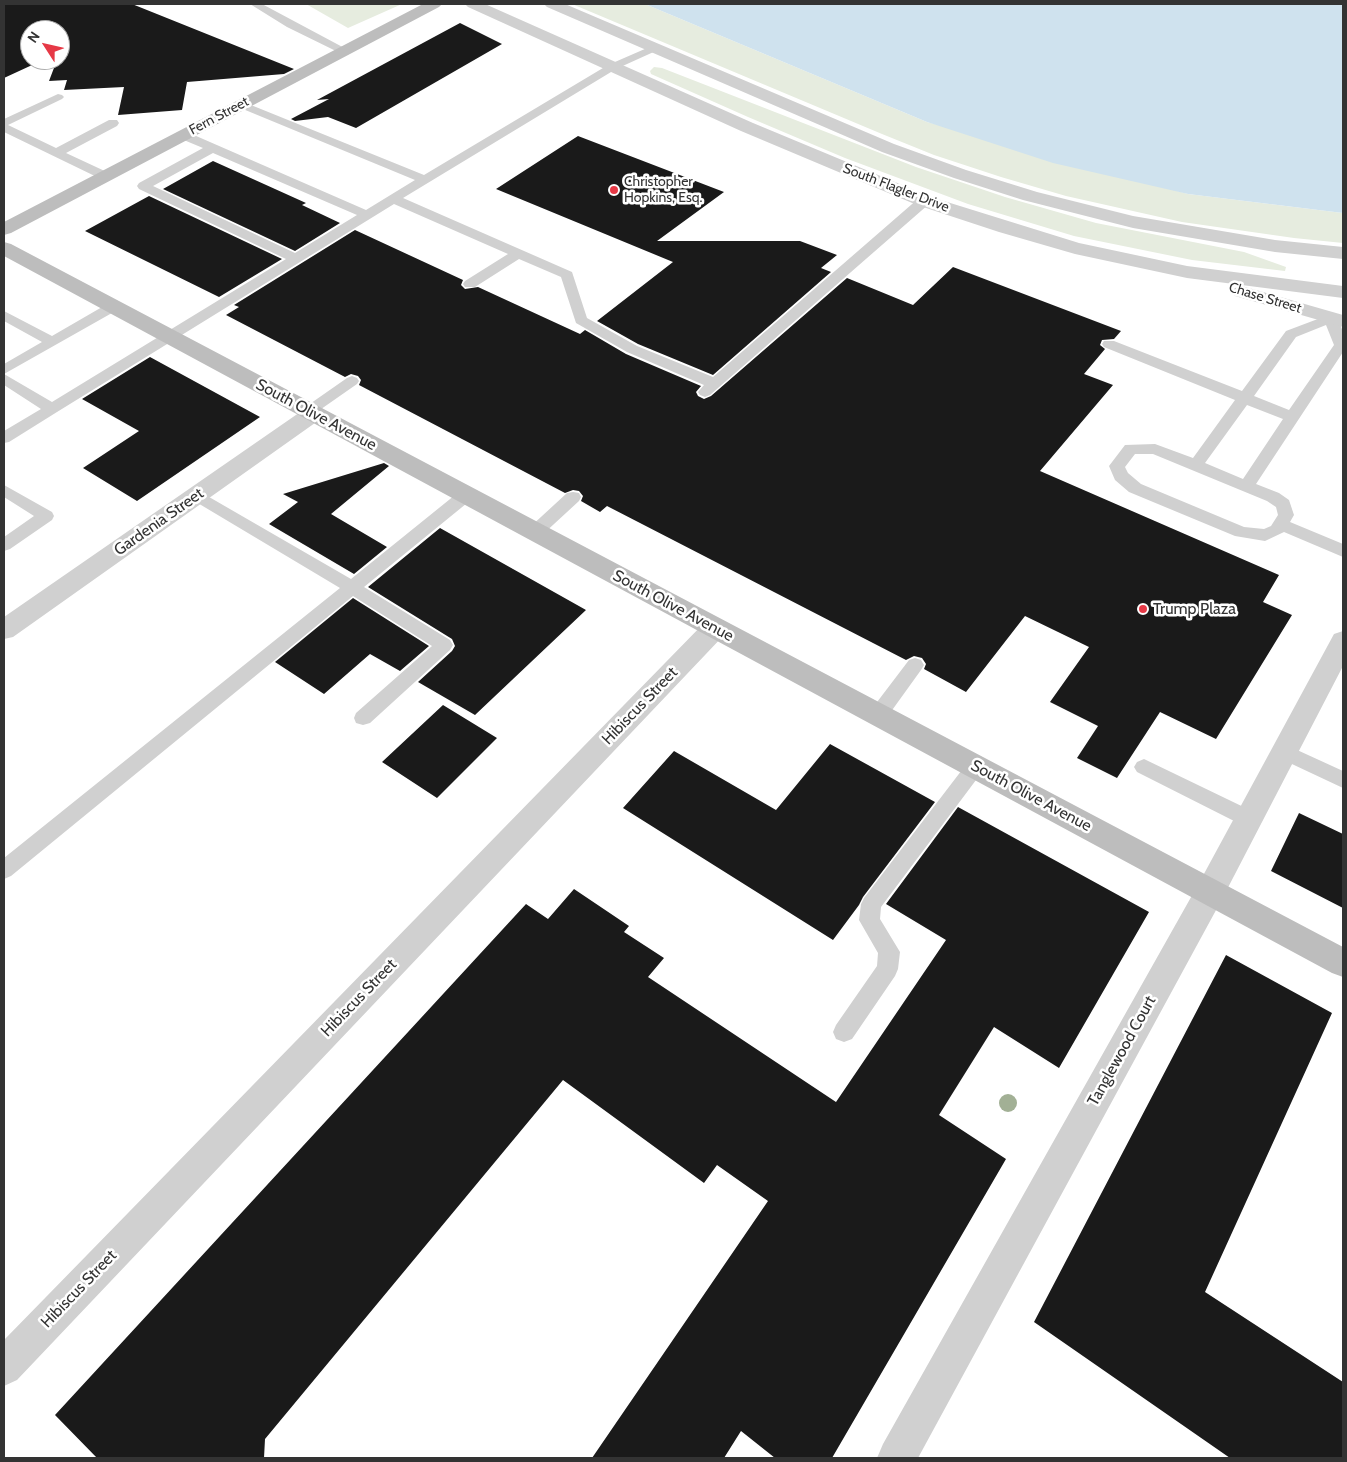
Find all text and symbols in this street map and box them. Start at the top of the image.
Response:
north arrow [20,20,70,70]
text: N [23,28,44,46]
street label: Fern Street [186,93,252,139]
street label: South Flagler Drive [841,160,951,216]
place label: Christopher Hopkins, Esq. [624,174,702,206]
marker: Christopher Hopkins, Esq. [608,184,620,196]
street label: Chase Street [1227,279,1303,317]
street label: South Olive Avenue [252,375,380,455]
street label: Gardenia Street [110,484,208,560]
street label: South Olive Avenue [609,566,737,646]
place label: Trump Plaza [1153,599,1236,619]
marker: Trump Plaza [1137,603,1149,615]
street label: Hibiscus Street [598,663,682,749]
street label: South Olive Avenue [967,756,1095,836]
street label: Hibiscus Street [317,955,401,1041]
street label: Tanglewood Court [1084,993,1160,1109]
street label: Hibiscus Street [37,1246,121,1332]

